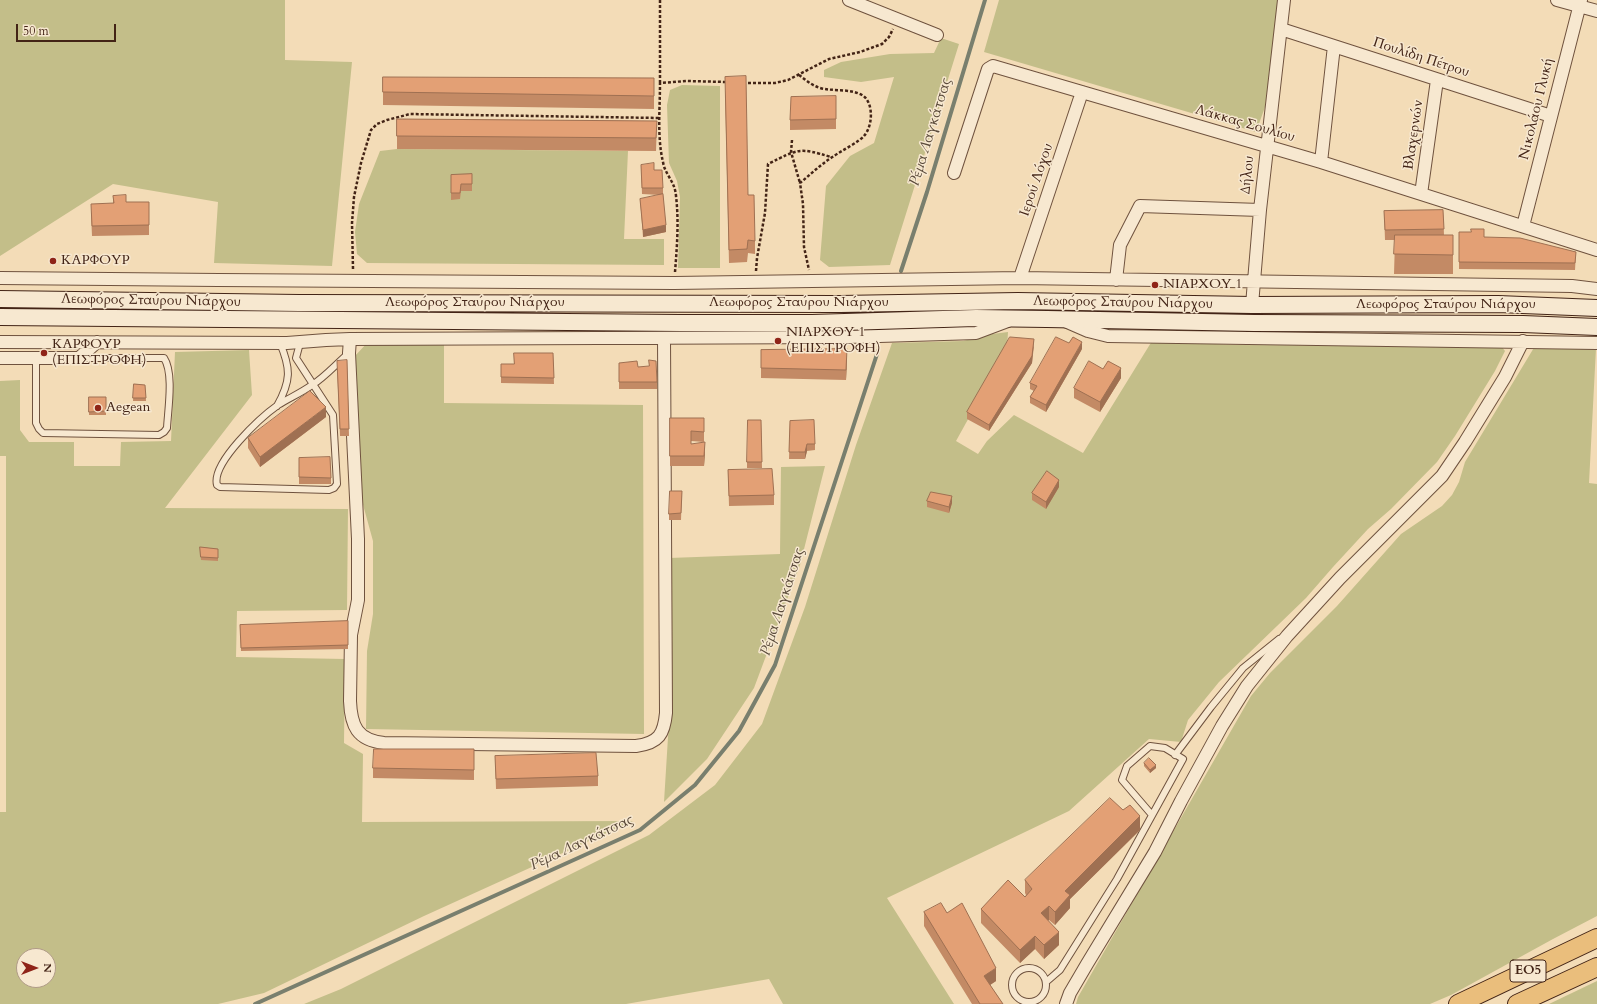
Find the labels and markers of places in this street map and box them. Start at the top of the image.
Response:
place label: ΚΑΡΦΟΥΡ [61,253,130,269]
marker: ΚΑΡΦΟΥΡ [48,256,58,266]
place label: ΝΙΑΡΧΟΥ 1 [1163,277,1242,293]
marker: ΝΙΑΡΧΟΥ 1 [1150,280,1160,290]
place label: ΝΙΑΡΧΟΥ 1 (ΕΠΙΣΤΡΟΦΗ) [786,325,881,358]
marker: ΝΙΑΡΧΟΥ 1 (ΕΠΙΣΤΡΟΦΗ) [773,336,783,346]
place label: ΚΑΡΦΟΥΡ (ΕΠΙΣΤΡΟΦΗ) [52,337,147,370]
marker: ΚΑΡΦΟΥΡ (ΕΠΙΣΤΡΟΦΗ) [39,348,49,358]
place label: Aegean [106,400,151,416]
marker: Aegean [93,403,103,413]

